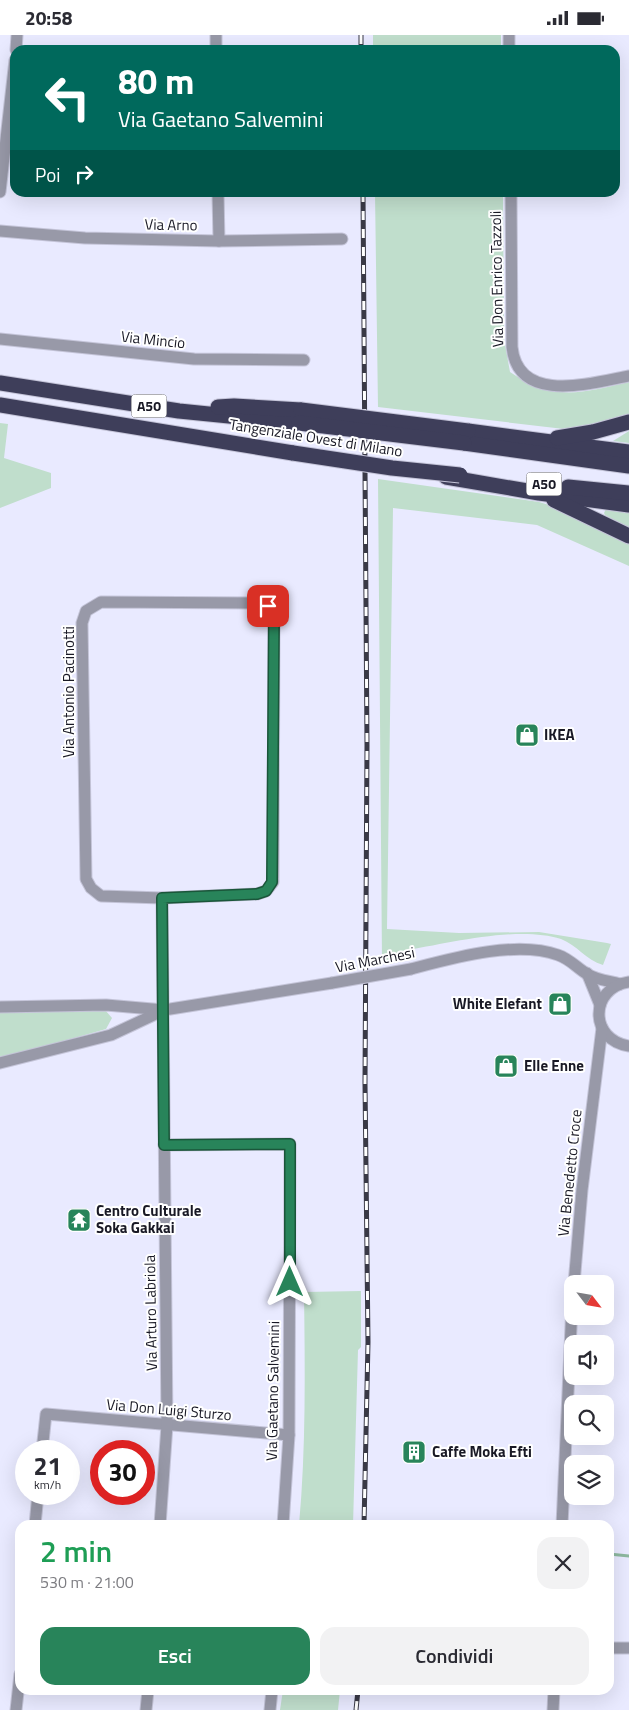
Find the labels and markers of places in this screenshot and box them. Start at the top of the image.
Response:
pin [247,585,289,627]
shop icon: IKEA [514,722,540,748]
place label: IKEA [544,723,575,746]
shop icon: White Elefant [547,991,573,1017]
place label: White Elefant [453,992,543,1015]
shop icon: Elle Enne [493,1053,519,1079]
place label: Elle Enne [524,1054,584,1077]
place label: Centro Culturale Soka Gakkai [96,1199,202,1239]
temple icon: Centro Culturale Soka Gakkai [66,1207,92,1233]
building icon: Caffe Moka Efti [401,1439,427,1465]
place label: Caffe Moka Efti [432,1440,532,1463]

